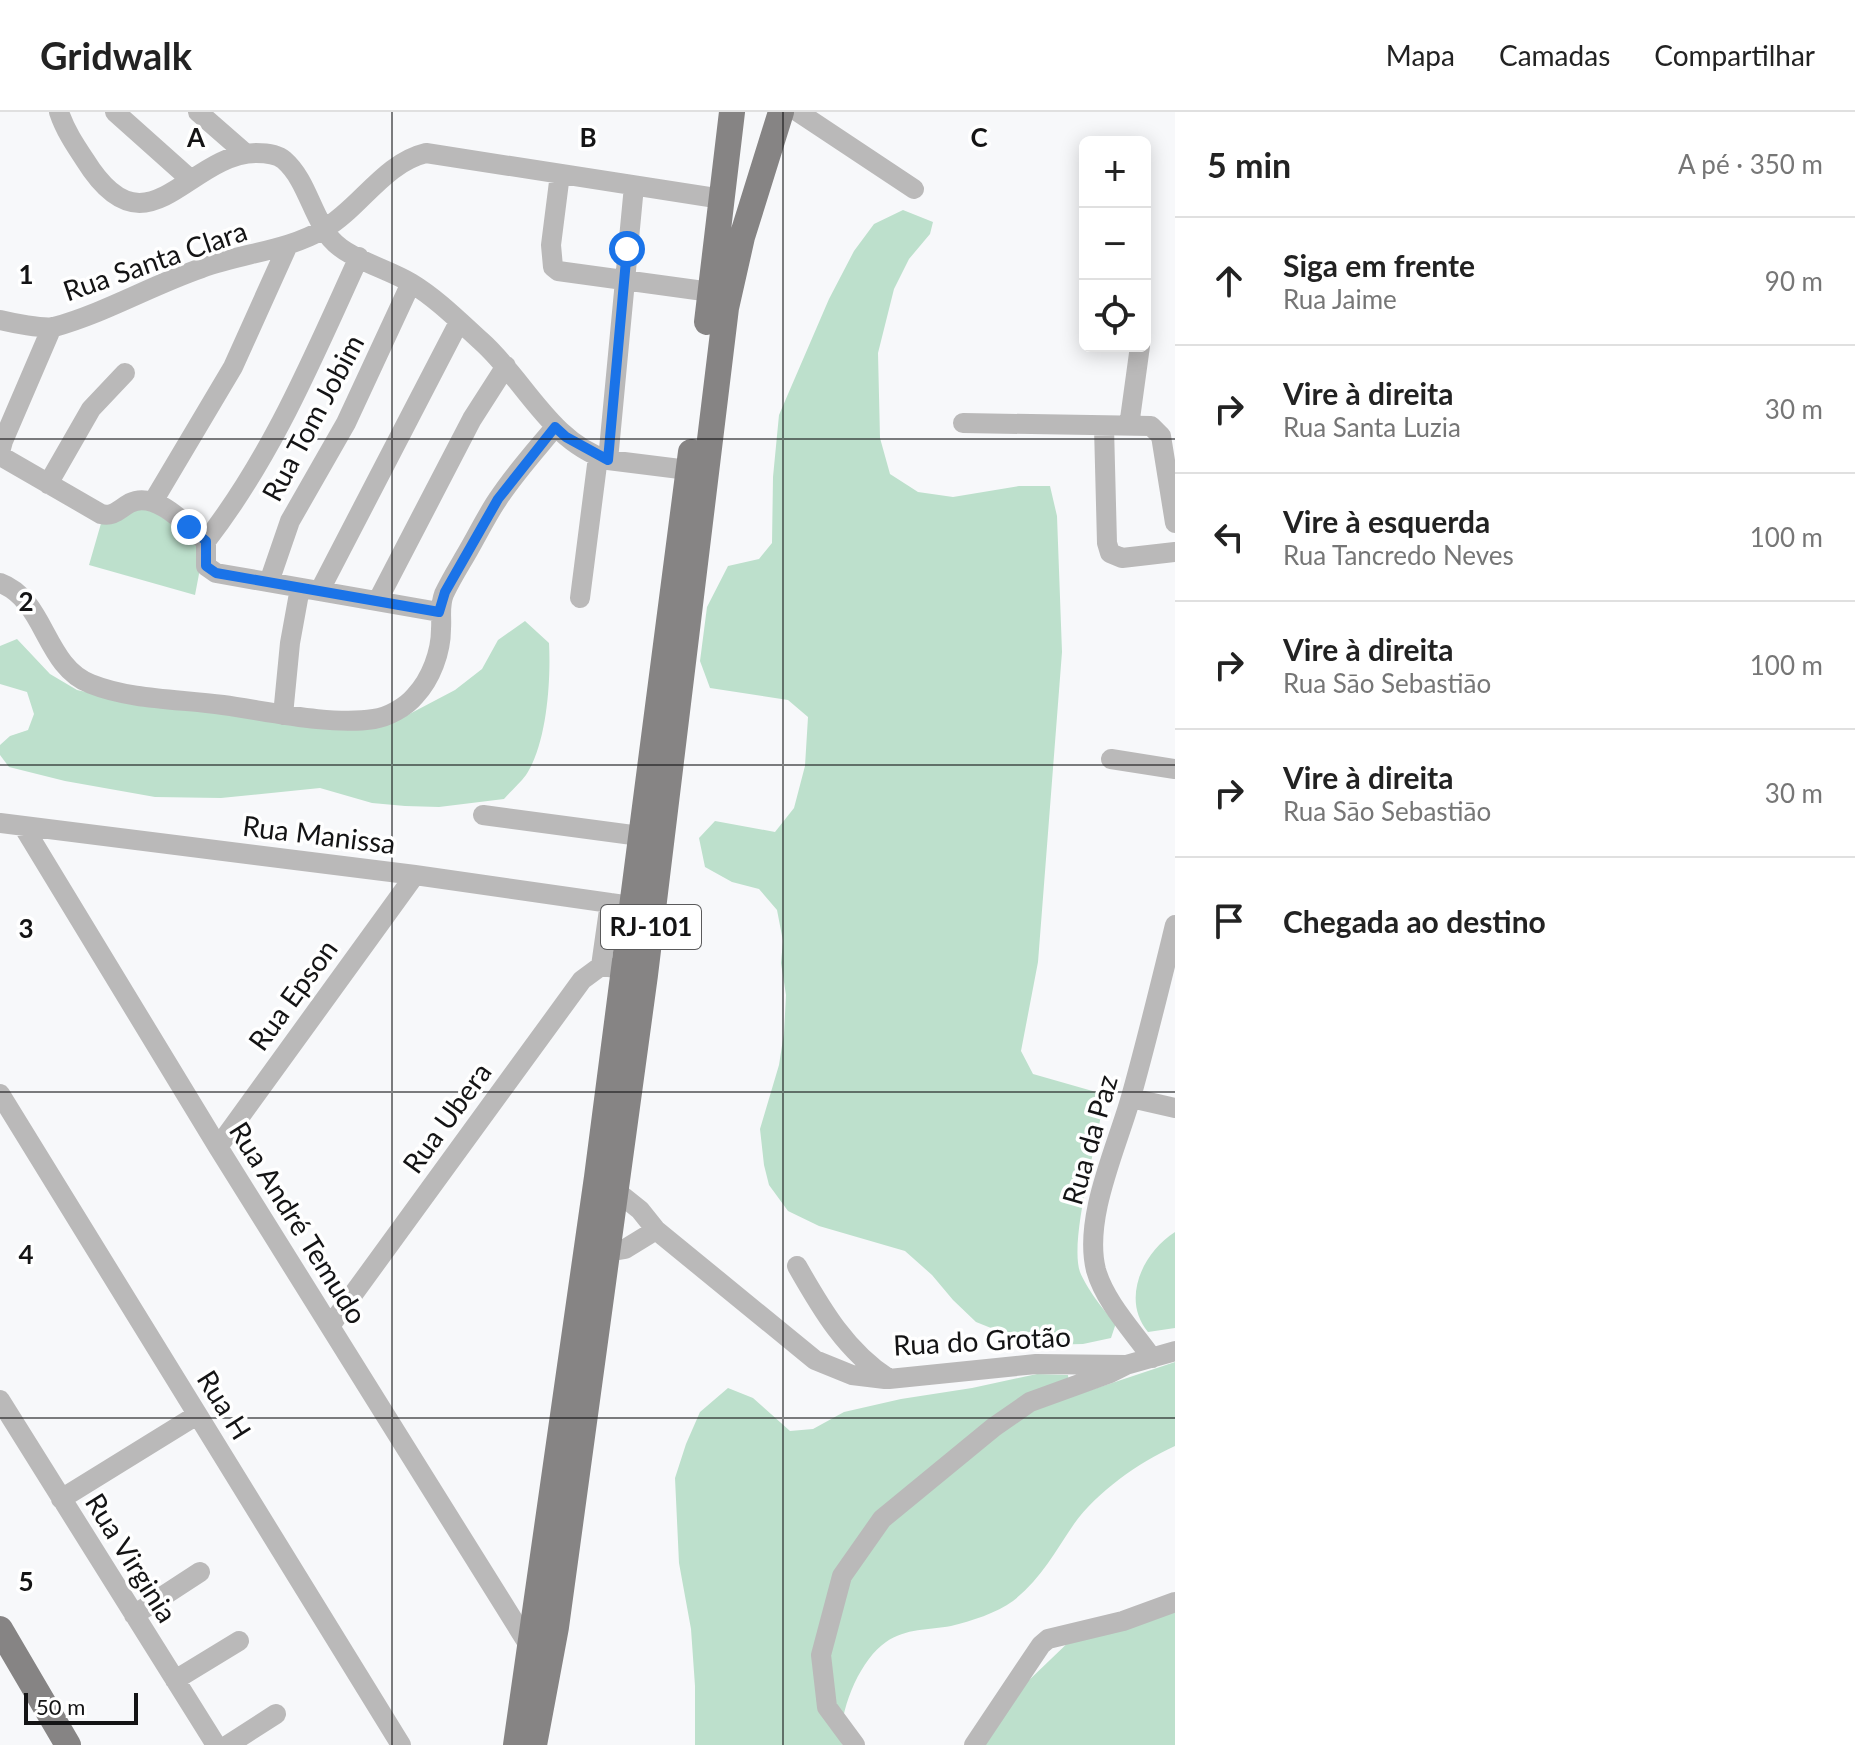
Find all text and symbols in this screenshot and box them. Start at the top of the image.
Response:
text: Gridwalk [40,32,192,78]
text: Mapa [1386,38,1455,72]
text: Camadas [1499,38,1610,72]
text: Compartilhar [1654,38,1815,72]
text: A [186,121,206,153]
text: B [579,121,597,153]
text: C [970,121,988,153]
map controls [1079,136,1151,352]
button: + [1079,136,1151,208]
text: 5 min [1207,144,1291,185]
text: A pé · 350 m [1678,148,1823,180]
button: − [1079,208,1151,280]
street label: Rua Santa Clara [58,213,251,307]
route start [609,231,645,267]
text: Siga em frente [1283,247,1475,283]
text: 1 [18,258,34,290]
icon: ahead [1207,259,1251,303]
text: 90 m [1765,265,1823,297]
button: locate [1079,280,1151,352]
text: Rua Jaime [1283,283,1397,315]
street label: Rua Tom Jobim [254,328,370,507]
text: Vire à direita [1283,375,1453,411]
icon: right [1207,387,1251,431]
text: 30 m [1765,393,1823,425]
text: Rua Santa Luzia [1283,411,1461,443]
text: Vire à esquerda [1283,503,1490,539]
route end [171,509,207,545]
icon: left [1207,515,1251,559]
text: 100 m [1750,521,1823,553]
text: Rua Tancredo Neves [1283,539,1514,571]
text: 2 [18,585,34,617]
text: Vire à direita [1283,631,1453,667]
icon: right [1207,643,1251,687]
text: 100 m [1750,649,1823,681]
text: Rua Sāo Sebastiāo [1283,667,1491,699]
text: Vire à direita [1283,759,1453,795]
icon: right [1207,771,1251,815]
text: 30 m [1765,777,1823,809]
text: Rua Sāo Sebastiāo [1283,795,1491,827]
street label: Rua Manissa [241,808,397,860]
icon: arrive [1207,899,1251,943]
text: Chegada ao destino [1283,903,1546,939]
road number: RJ-101 [601,905,701,949]
text: 3 [18,912,34,944]
street label: Rua Epson [241,932,344,1056]
street label: Rua Ubera [395,1056,498,1179]
street label: Rua da Paz [1054,1071,1124,1209]
street label: Rua André Temudo [223,1115,375,1330]
text: 4 [18,1238,34,1270]
street label: Rua do Grotão [892,1318,1072,1362]
street label: Rua H [191,1364,259,1445]
street label: Rua Virginia [79,1487,185,1628]
text: 5 [18,1565,34,1597]
scale bar [24,1689,138,1725]
text: 50 m [36,1693,85,1720]

